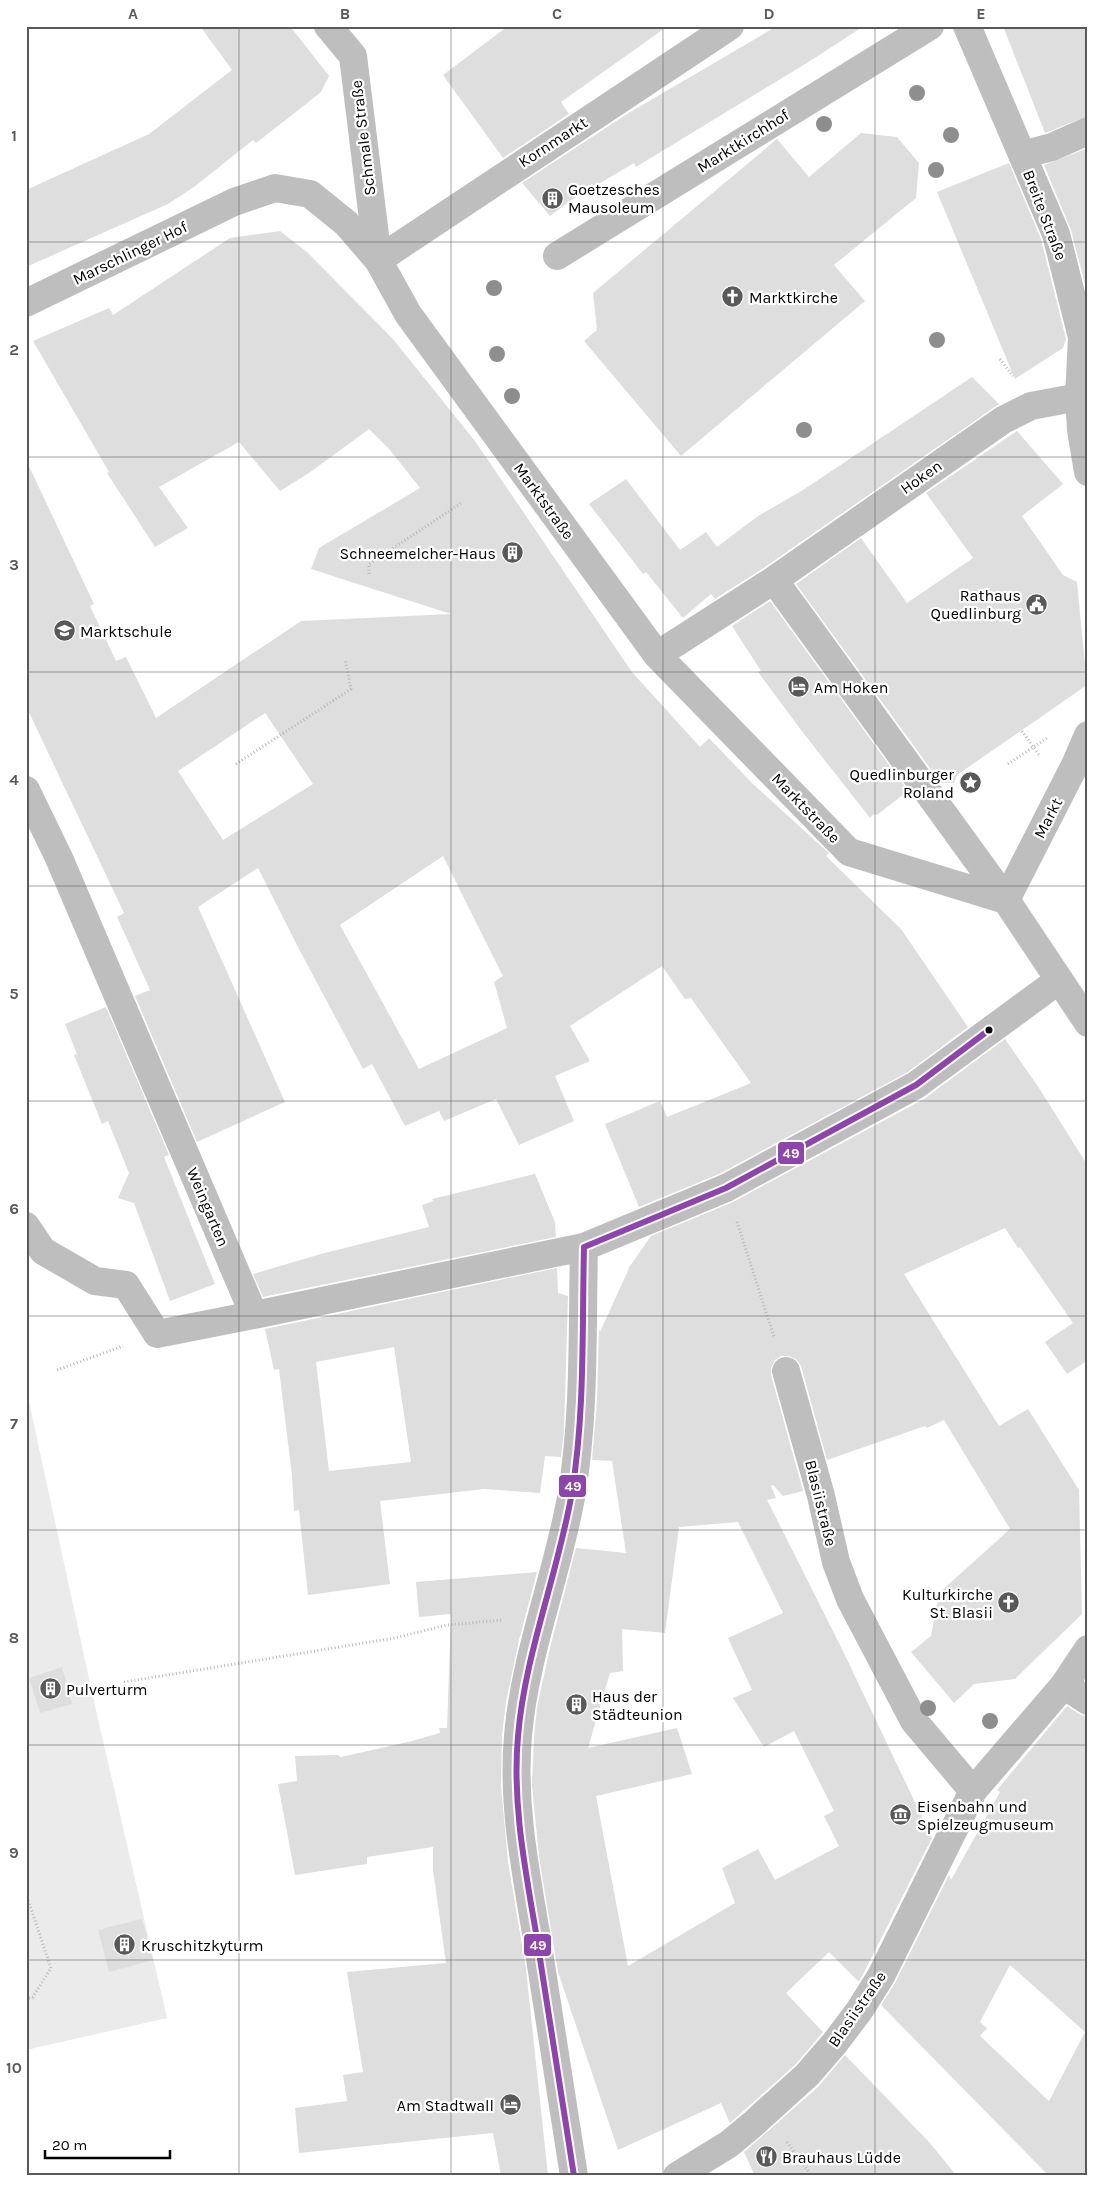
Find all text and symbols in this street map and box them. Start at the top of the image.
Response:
text: A [128,4,138,23]
text: B [340,4,350,23]
text: C [552,4,562,23]
text: D [764,4,775,23]
text: E [976,4,986,23]
street label: Schmale Straße [346,79,380,197]
street label: Marktkirchhof [694,105,793,177]
street label: Kornmarkt [515,113,591,171]
text: 1 [11,126,17,145]
street label: Breite Straße [1019,167,1071,263]
place label: Goetzesches Mausoleum [568,180,660,217]
building icon: Goetzesches Mausoleum [540,186,564,210]
street label: Marschlinger Hof [70,217,191,289]
church icon: Marktkirche [721,285,745,309]
place label: Marktkirche [749,288,838,307]
text: 2 [9,340,19,359]
street label: Hoken [897,456,945,498]
street label: Marktstraße [510,459,578,543]
building icon: Schneemelcher-Haus [500,541,524,565]
place label: Schneemelcher-Haus [340,544,496,563]
text: 3 [9,555,19,574]
place label: Rathaus Quedlinburg [931,586,1021,623]
public building icon: Rathaus Quedlinburg [1025,592,1049,616]
school or university icon: Marktschule [52,619,76,643]
place label: Marktschule [80,622,172,641]
hotel icon: Am Hoken [786,675,810,699]
place label: Am Hoken [814,678,888,697]
place label: Quedlinburger Roland [850,765,954,802]
street label: Marktstraße [768,769,844,847]
text: 4 [9,770,19,789]
place icon: Quedlinburger Roland [958,771,982,795]
street label: Markt [1030,794,1066,842]
text: 5 [9,984,19,1003]
unlabelled marker [984,1025,994,1035]
line badge: 49 [777,1141,805,1165]
text: 49 [783,1145,799,1162]
street label: Weingarten [183,1165,233,1249]
text: 6 [9,1199,19,1218]
text: 7 [10,1414,18,1433]
street label: Blasiistraße [801,1458,841,1548]
line badge: 49 [558,1474,587,1498]
text: 49 [565,1478,581,1495]
place label: Kulturkirche St. Blasii [902,1585,993,1622]
church icon: Kulturkirche St. Blasii [997,1591,1021,1615]
text: 8 [9,1628,19,1647]
building icon: Pulverturm [38,1677,62,1701]
place label: Pulverturm [66,1680,148,1699]
place label: Haus der Städteunion [592,1687,683,1724]
building icon: Haus der Städteunion [564,1693,588,1717]
place label: Eisenbahn und Spielzeugmuseum [917,1797,1054,1834]
museum icon: Eisenbahn und Spielzeugmuseum [889,1803,913,1827]
text: 9 [9,1843,19,1862]
building icon: Kruschitzkyturm [113,1933,137,1957]
line badge: 49 [523,1933,552,1957]
place label: Kruschitzkyturm [141,1936,264,1955]
text: 49 [530,1937,546,1954]
street label: Blasiistraße [824,1967,890,2051]
text: 10 [6,2058,22,2077]
hotel icon: Am Stadtwall [498,2093,522,2117]
place label: Am Stadtwall [397,2096,494,2115]
scale bar [45,2127,170,2159]
text: 20 m [52,2136,87,2154]
restaurant icon: Brauhaus Lüdde [754,2145,778,2169]
place label: Brauhaus Lüdde [782,2148,901,2167]

